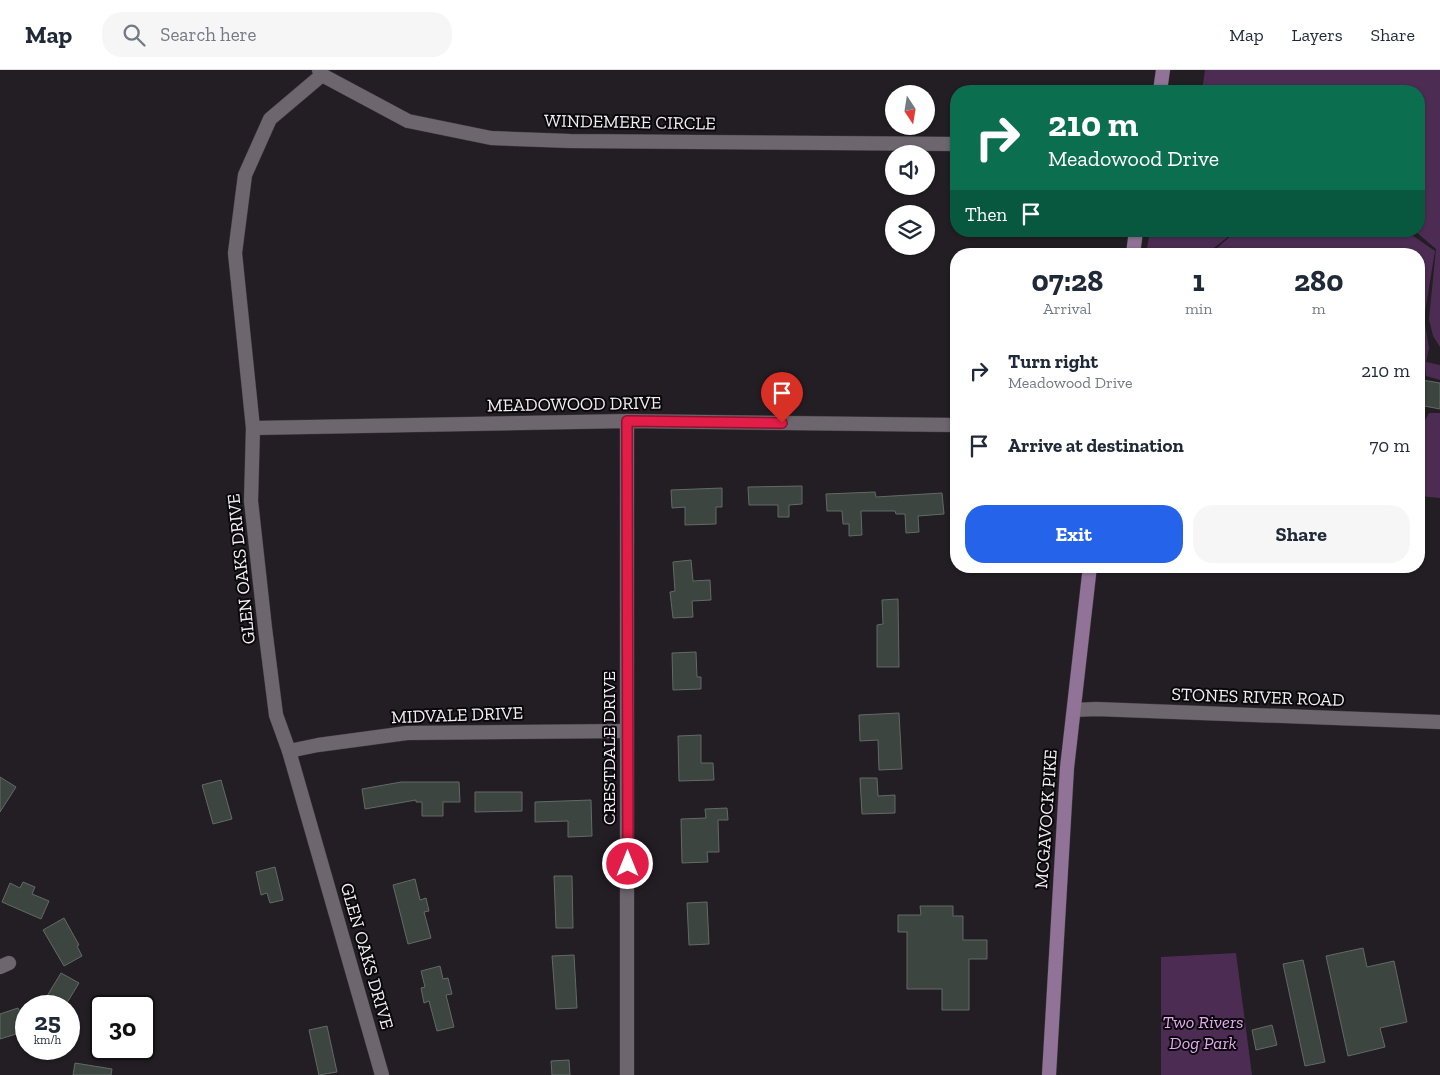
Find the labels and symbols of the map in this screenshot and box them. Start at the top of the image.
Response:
north arrow [885,85,935,135]
street label: WINDEMERE CIRCLE [544,110,716,134]
pin [761,372,803,423]
street label: MEADOWOOD DRIVE [487,391,661,417]
street label: GLEN OAKS DRIVE [222,493,260,645]
street label: CRESTDALE DRIVE [598,671,620,825]
street label: STONES RIVER ROAD [1171,683,1345,711]
street label: MIDVALE DRIVE [391,702,523,728]
street label: MCGAVOCK PIKE [1030,749,1062,889]
position arrow [601,837,653,889]
street label: GLEN OAKS DRIVE [336,880,398,1032]
speed limit sign: 30 [90,995,155,1060]
park label: Two Rivers Dog Park [1162,1011,1244,1054]

